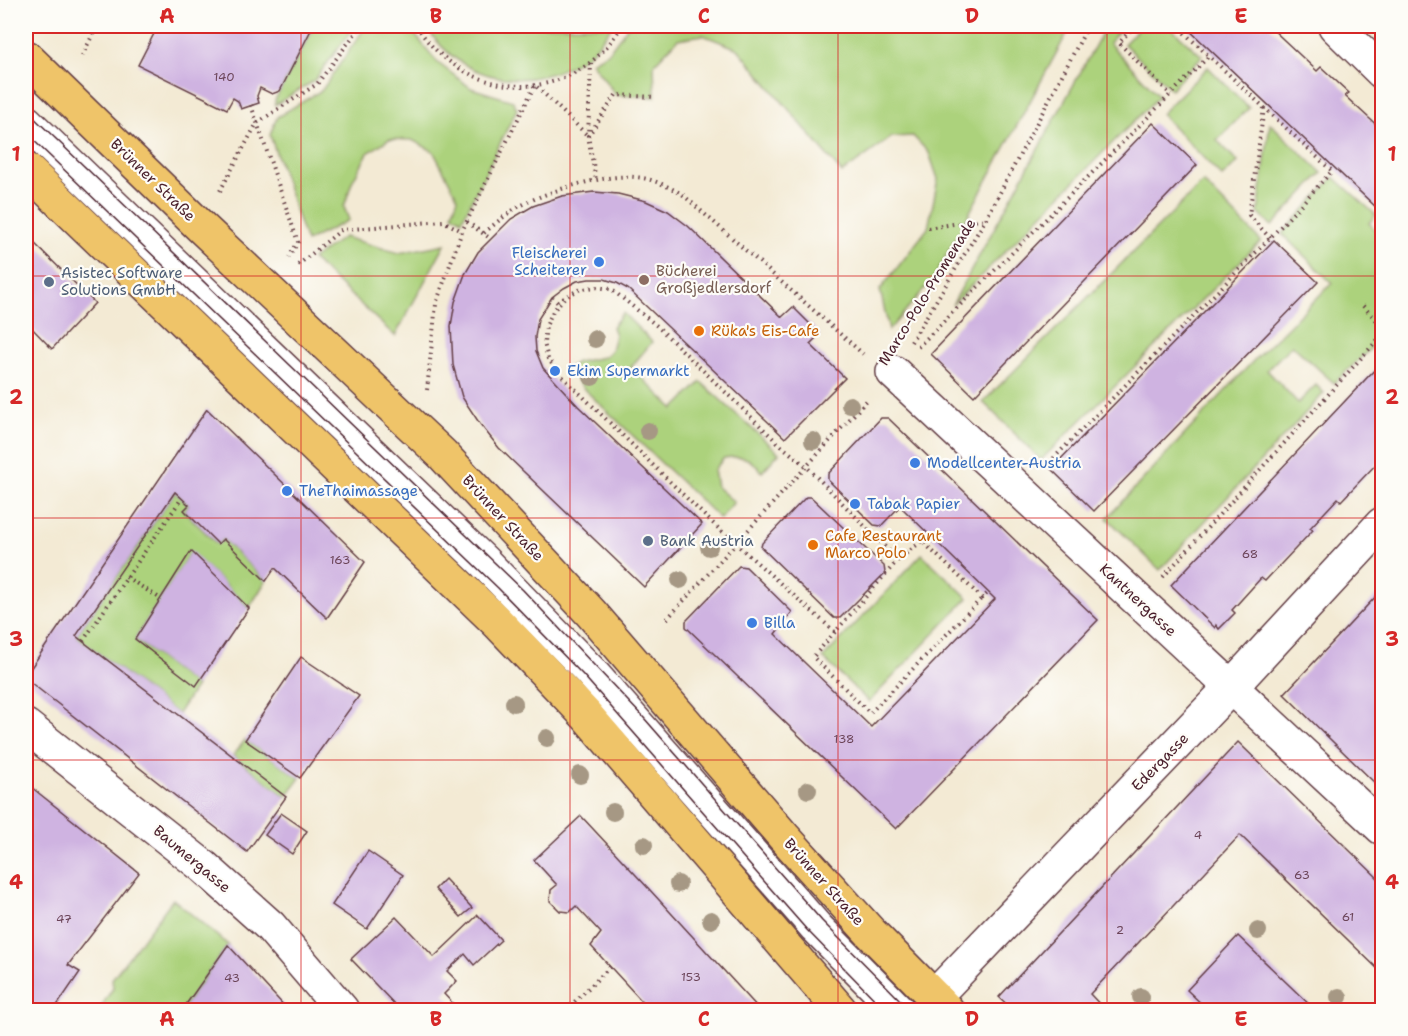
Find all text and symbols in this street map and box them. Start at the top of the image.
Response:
text: A [159,3,175,29]
text: B [430,3,442,29]
text: C [698,3,710,29]
text: D [965,3,979,29]
text: E [1234,3,1248,29]
house number: 140 [213,69,235,85]
street label: Brünner Straße [106,134,200,226]
text: 1 [11,141,21,167]
text: 1 [1387,141,1397,167]
street label: Marco-Polo-Promenade [873,215,981,369]
place label: Fleischerei Scheiterer [512,243,587,280]
marker: Fleischerei Scheiterer [592,255,606,269]
place label: Bücherei Großjedlersdorf [656,261,772,298]
place label: Asistec Software Solutions GmbH [61,263,183,300]
marker: Bücherei Großjedlersdorf [637,273,651,287]
marker: Asistec Software Solutions GmbH [42,275,56,289]
place label: Rüka's Eis-Cafe [711,321,820,341]
marker: Rüka's Eis-Cafe [692,324,706,338]
place label: Ekim Supermarkt [567,361,690,381]
marker: Ekim Supermarkt [548,364,562,378]
text: 2 [9,384,23,410]
text: 2 [1385,384,1399,410]
place label: Modellcenter-Austria [927,453,1082,473]
marker: Modellcenter-Austria [908,456,922,470]
street label: Brünner Straße [458,471,548,565]
place label: TheThaimassage [299,481,418,501]
marker: TheThaimassage [280,484,294,498]
place label: Tabak Papier [867,494,960,514]
marker: Tabak Papier [848,497,862,511]
place label: Cafe Restaurant Marco Polo [825,526,942,563]
place label: Bank Austria [660,531,754,551]
marker: Bank Austria [641,534,655,548]
marker: Cafe Restaurant Marco Polo [806,538,820,552]
house number: 68 [1242,546,1258,562]
house number: 163 [330,552,350,568]
street label: Kantnergasse [1095,559,1181,641]
place label: Billa [764,613,796,633]
marker: Billa [745,616,759,630]
text: 3 [9,626,23,652]
text: 3 [1385,626,1399,652]
street label: Edergasse [1127,728,1193,796]
house number: 138 [834,731,854,747]
street label: Baumergasse [149,821,235,897]
house number: 4 [1194,827,1202,843]
street label: Brünner Straße [779,834,869,930]
house number: 63 [1294,867,1310,883]
text: 4 [9,869,23,895]
text: 4 [1385,869,1399,895]
house number: 61 [1342,909,1354,925]
house number: 47 [56,911,72,927]
house number: 2 [1116,922,1124,938]
house number: 153 [681,969,701,985]
house number: 43 [224,970,240,986]
text: A [159,1006,175,1032]
text: B [430,1006,442,1032]
text: C [698,1006,710,1032]
text: D [965,1006,979,1032]
text: E [1234,1006,1248,1032]

